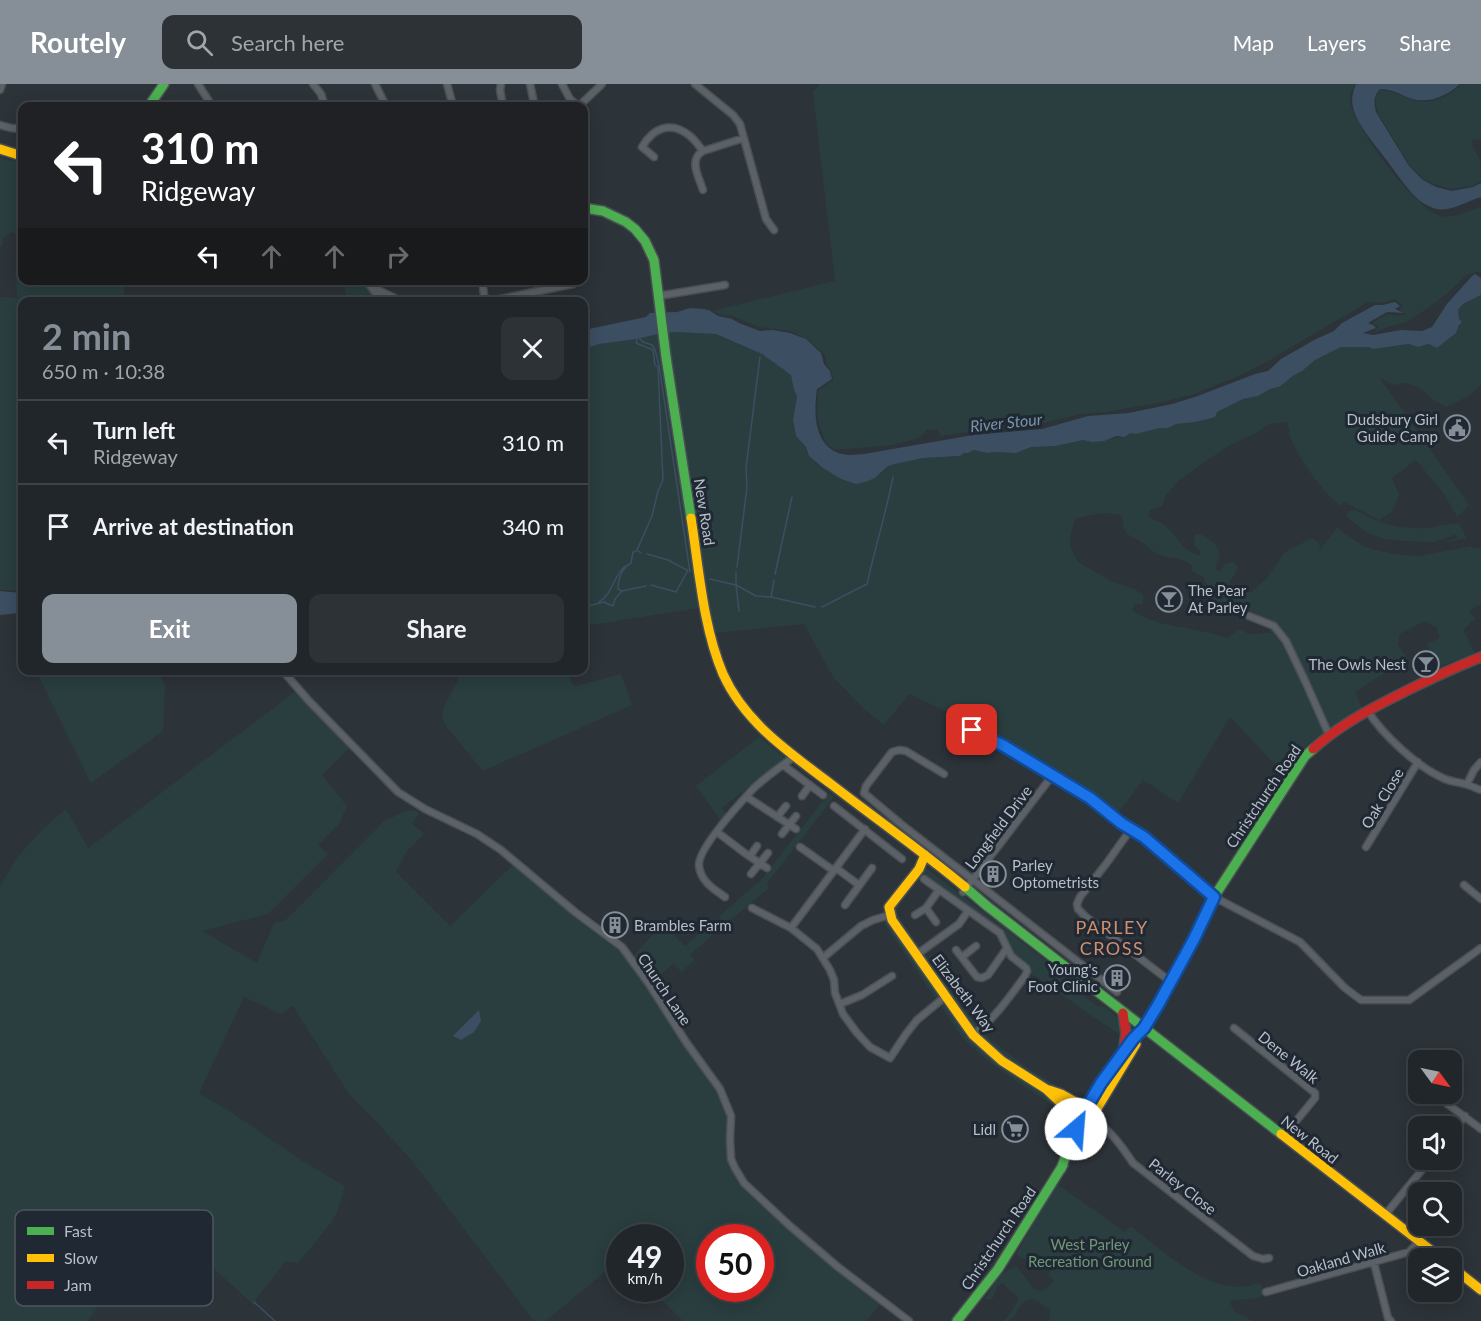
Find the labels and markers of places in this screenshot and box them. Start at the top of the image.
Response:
place label: Dudsbury Girl Guide Camp [1347,410,1438,445]
public building icon: Dudsbury Girl Guide Camp [1442,413,1472,443]
place label: The Pear At Parley [1188,581,1248,616]
bar icon: The Pear At Parley [1154,584,1184,614]
bar icon: The Owls Nest [1411,649,1441,679]
place label: The Owls Nest [1308,655,1407,673]
pin [946,704,997,755]
place label: Parley Optometrists [1012,856,1099,891]
building icon: Parley Optometrists [978,859,1008,889]
building icon: Brambles Farm [600,910,630,940]
place label: Brambles Farm [634,916,732,934]
place label: Young's Foot Clinic [1028,960,1098,995]
building icon: Young's Foot Clinic [1102,963,1132,993]
supermarket icon: Lidl [1000,1114,1030,1144]
place label: Lidl [973,1120,996,1138]

